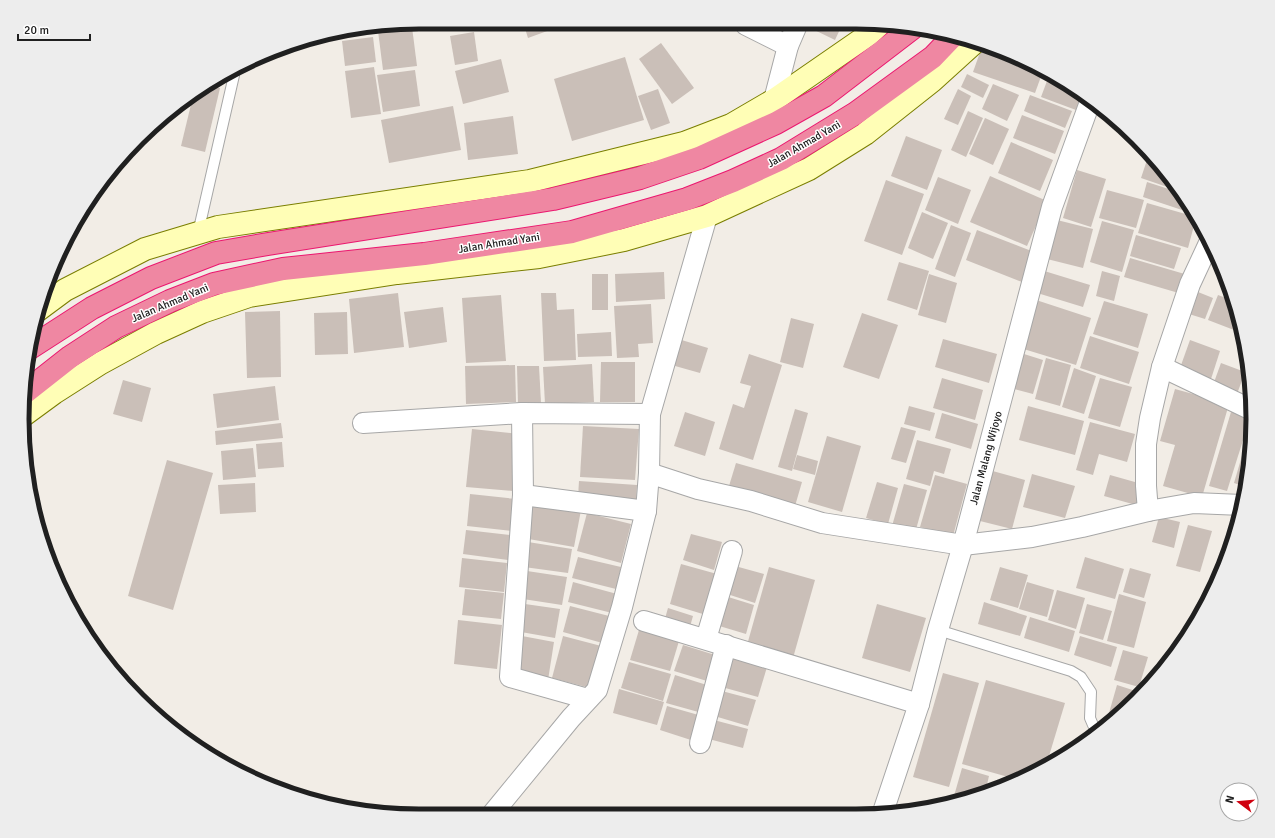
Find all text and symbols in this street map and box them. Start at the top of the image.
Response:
scale bar [18,16,90,42]
text: 20 m [24,23,49,38]
street label: Jalan Ahmad Yani [765,118,843,170]
street label: Jalan Ahmad Yani [457,230,541,256]
street label: Jalan Ahmad Yani [130,281,210,325]
street label: Jalan Malang Wijoyo [967,409,1005,506]
north arrow [1219,782,1259,822]
text: N [1223,794,1237,805]

